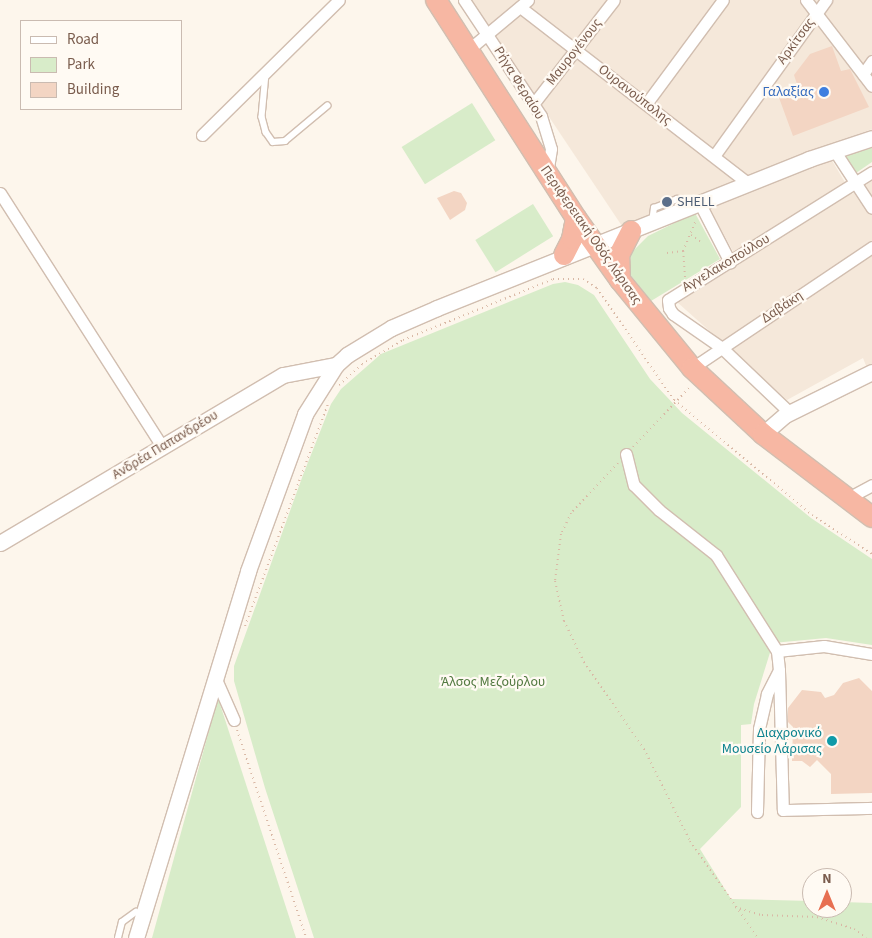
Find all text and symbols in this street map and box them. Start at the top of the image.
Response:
street label: Αρκίτσας [774,14,818,68]
street label: Μαυρογένους [543,15,605,89]
legend [20,20,182,110]
text: Road [67,29,99,50]
street label: Ρήγα Φεραίου [490,43,548,123]
text: Park [67,54,95,75]
street label: Ουρανούπολης [595,61,675,129]
text: Building [67,79,119,100]
place label: Γαλαξίας [763,84,814,100]
marker: Γαλαξίας [818,86,830,98]
street label: Περιφερειακή Οδός Λάρισας [537,162,645,308]
place label: SHELL [677,194,715,210]
marker: SHELL [661,196,673,208]
street label: Αγγελακοπούλου [679,230,773,296]
street label: Δαβάκη [758,287,806,327]
street label: Ανδρέα Παπανδρέου [109,407,221,483]
park label: Άλσος Μεζούρλου [441,674,545,690]
place label: Διαχρονικό Μουσείο Λάρισας [722,725,822,758]
marker: Διαχρονικό Μουσείο Λάρισας [826,735,838,747]
north arrow [802,868,852,918]
text: N [822,869,832,889]

